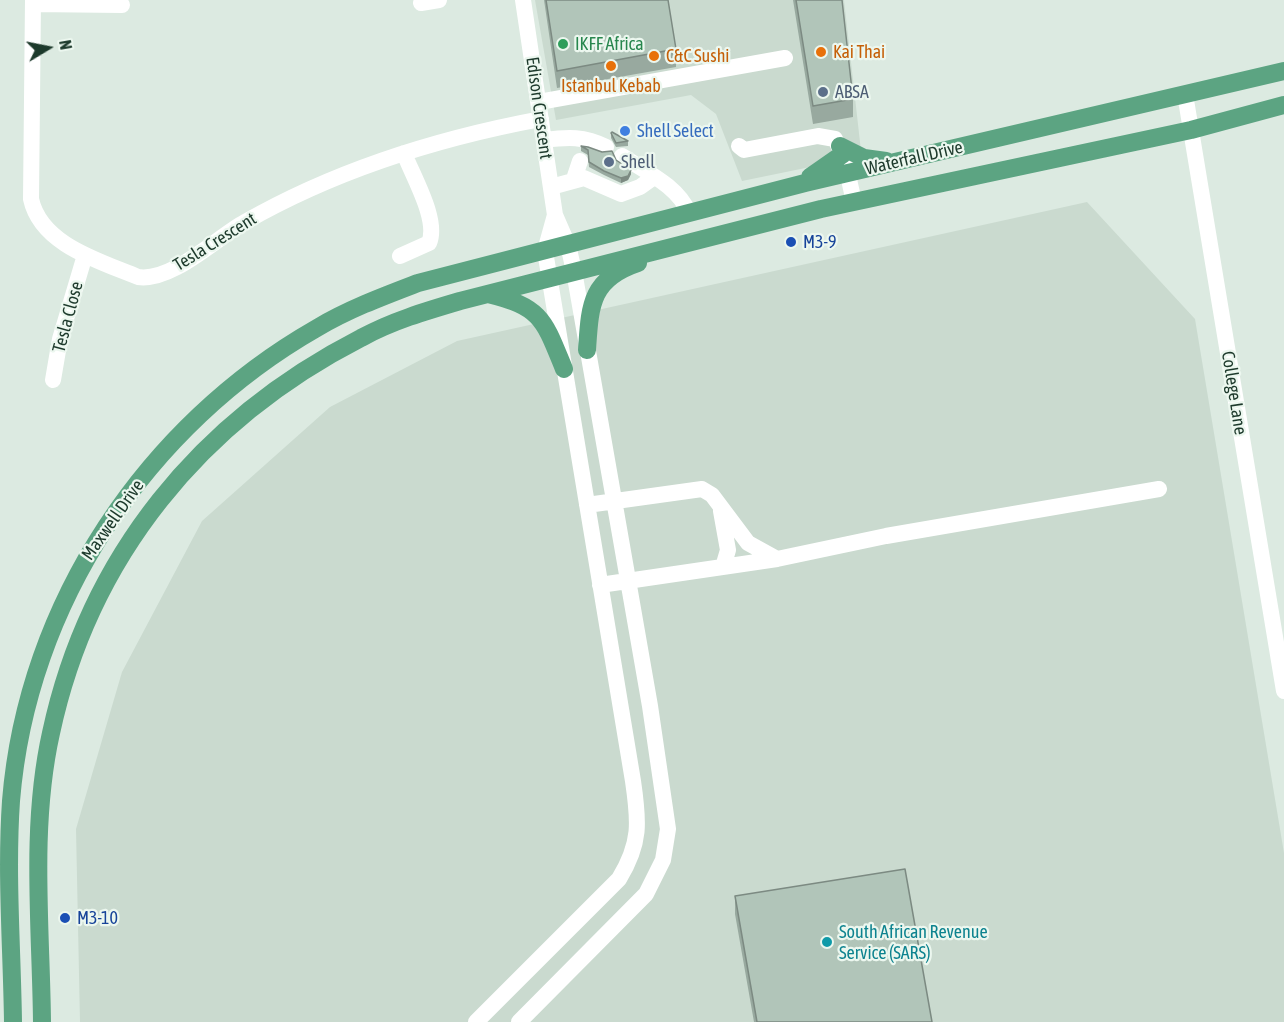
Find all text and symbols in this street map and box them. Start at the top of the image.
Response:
north arrow [18,18,78,78]
place label: IKFF Africa [575,33,644,55]
marker: IKFF Africa [556,37,570,51]
text: N [56,39,75,51]
place label: Kai Thai [833,41,885,63]
place label: C&C Sushi [666,45,730,67]
marker: Kai Thai [814,45,828,59]
marker: C&C Sushi [647,49,661,63]
street label: Edison Crescent [521,55,557,161]
marker: Istanbul Kebab [604,59,618,73]
place label: Istanbul Kebab [561,75,661,97]
place label: ABSA [835,81,869,103]
marker: ABSA [816,85,830,99]
place label: Shell Select [637,120,714,142]
marker: Shell Select [618,124,632,138]
street label: Waterfall Drive [863,136,965,180]
place label: Shell [621,151,655,173]
marker: Shell [602,155,616,169]
street label: Tesla Crescent [170,208,260,276]
place label: M3-9 [803,231,836,253]
marker: M3-9 [784,235,798,249]
street label: Tesla Close [48,279,88,355]
street label: College Lane [1217,350,1251,436]
street label: Maxwell Drive [77,476,149,564]
place label: M3-10 [77,907,118,929]
marker: M3-10 [58,911,72,925]
place label: South African Revenue Service (SARS) [839,921,988,964]
marker: South African Revenue Service (SARS) [820,935,834,949]

